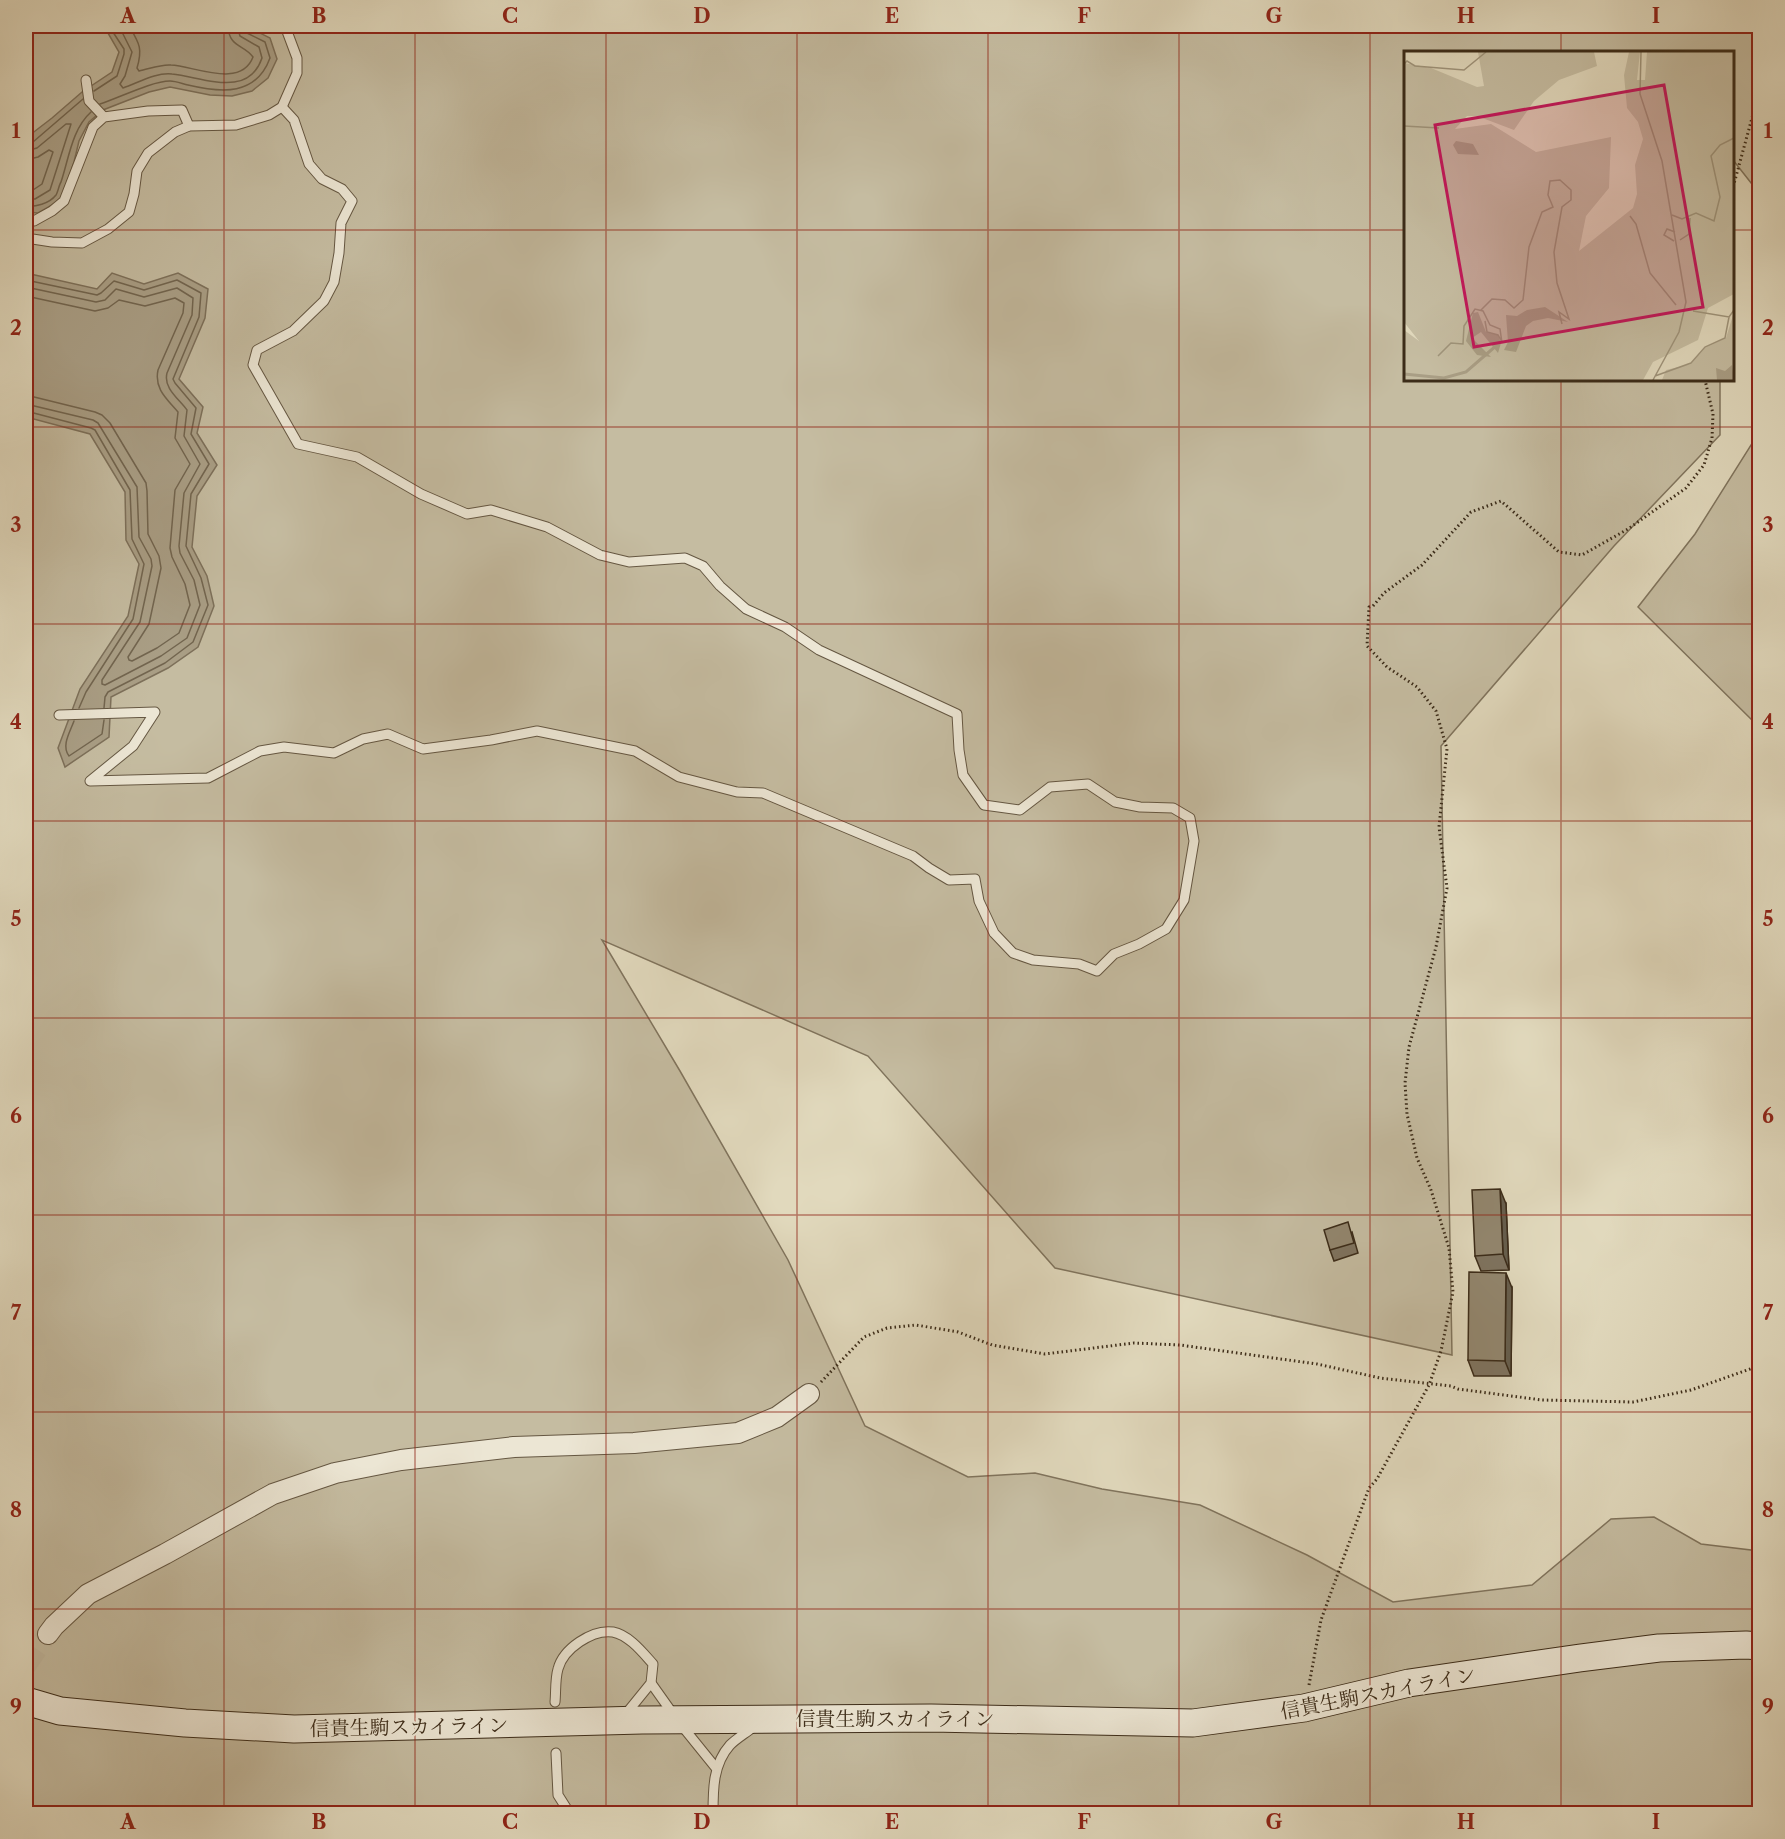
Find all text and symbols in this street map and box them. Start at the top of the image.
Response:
text: A [119,4,136,28]
text: B [312,4,327,28]
text: C [502,4,518,28]
text: D [693,4,711,28]
text: E [885,4,899,28]
text: F [1077,4,1091,28]
text: G [1266,4,1283,28]
text: H [1457,4,1475,28]
text: I [1652,4,1660,28]
inset map [1404,51,1734,381]
text: 1 [12,119,21,143]
text: 1 [1764,119,1773,143]
text: 2 [10,316,22,340]
text: 2 [1762,316,1774,340]
text: 3 [10,513,22,537]
text: 3 [1762,513,1774,537]
text: 4 [10,710,22,734]
text: 4 [1762,710,1774,734]
text: 5 [10,907,22,931]
text: 5 [1762,907,1774,931]
text: 6 [10,1104,22,1128]
text: 6 [1762,1104,1774,1128]
text: 7 [11,1301,22,1325]
text: 7 [1763,1301,1774,1325]
text: 8 [10,1498,22,1522]
text: 8 [1762,1498,1774,1522]
street label: 信貴生駒スカイライン [1278,1662,1478,1724]
text: 9 [10,1695,22,1719]
text: 9 [1762,1695,1774,1719]
street label: 信貴生駒スカイライン [796,1707,994,1731]
street label: 信貴生駒スカイライン [309,1713,509,1741]
text: A [119,1810,136,1834]
text: B [312,1810,327,1834]
text: C [502,1810,518,1834]
text: D [693,1810,711,1834]
text: E [885,1810,899,1834]
text: F [1077,1810,1091,1834]
text: G [1266,1810,1283,1834]
text: H [1457,1810,1475,1834]
text: I [1652,1810,1660,1834]

